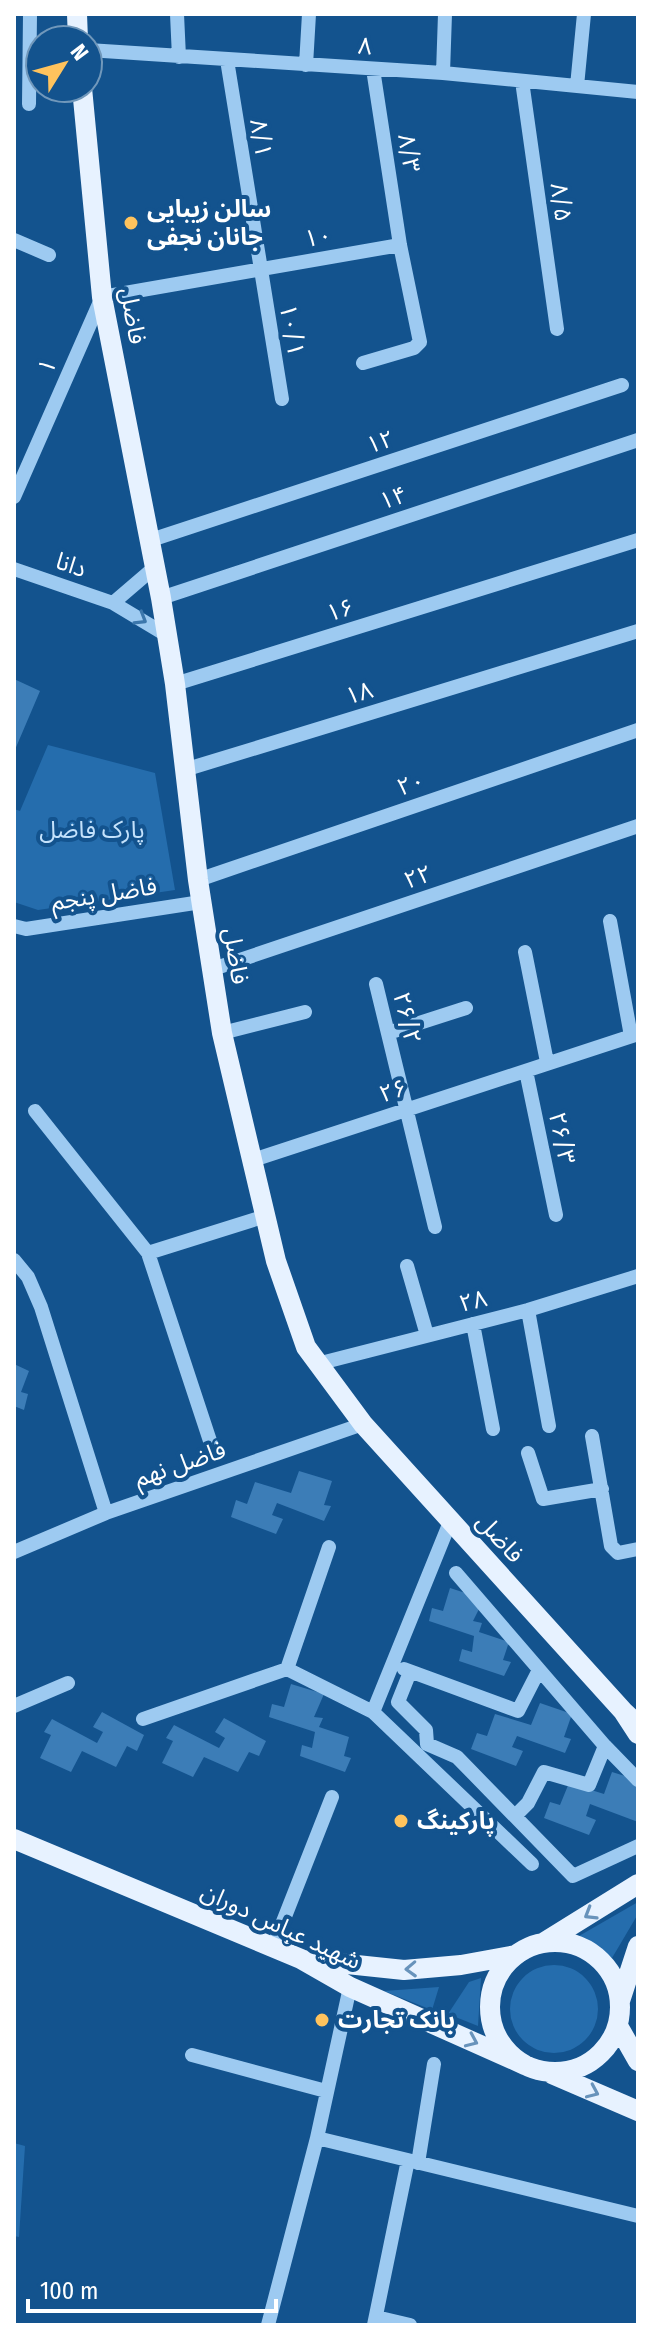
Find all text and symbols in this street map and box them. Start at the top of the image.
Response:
north arrow [24,24,104,104]
street label: ۸ [357,32,373,60]
text: N [65,39,94,66]
street label: ۸/۱ [244,117,278,159]
street label: ۸/۳ [392,132,426,174]
street label: ۸/۵ [544,181,578,223]
place label: سالن زیبایی جانان نجفی [147,195,271,251]
marker: سالن زیبایی جانان نجفی [122,214,140,232]
street label: ۱۰ [302,221,334,253]
street label: فاضل [114,286,152,346]
street label: ۱۰/۱ [274,302,310,358]
street label: ۱ [31,354,63,378]
street label: ۱۲ [363,424,397,460]
street label: ۱۴ [376,480,410,516]
street label: دانا [52,547,90,583]
street label: ۱۶ [323,593,357,627]
one-way arrow [132,610,146,625]
street label: ۱۸ [342,676,376,710]
street label: ۲۰ [393,766,429,802]
park label: پارک فاضل [39,816,145,845]
street label: ۲۲ [400,859,436,895]
street label: فاضل پنجم [49,872,159,919]
street label: فاضل [218,926,254,986]
street label: ۲۶/۲ [387,989,427,1047]
street label: ۲۶ [376,1073,410,1109]
street label: ۲۶/۳ [543,1109,581,1167]
street label: ۲۸ [456,1284,490,1318]
street label: فاضل نهم [131,1435,230,1495]
street label: فاضل [471,1507,529,1569]
place label: پارکینگ [417,1807,495,1837]
marker: پارکینگ [392,1812,410,1830]
street label: شهید عباس دوران [197,1877,365,1975]
one-way arrow [584,1904,599,1919]
one-way arrow [404,1960,417,1977]
place label: بانک تجارت [338,2006,455,2034]
marker: بانک تجارت [313,2011,331,2029]
one-way arrow [464,2032,479,2048]
one-way arrow [585,2082,599,2098]
scale bar [28,2263,276,2313]
text: 100 m [40,2277,98,2305]

